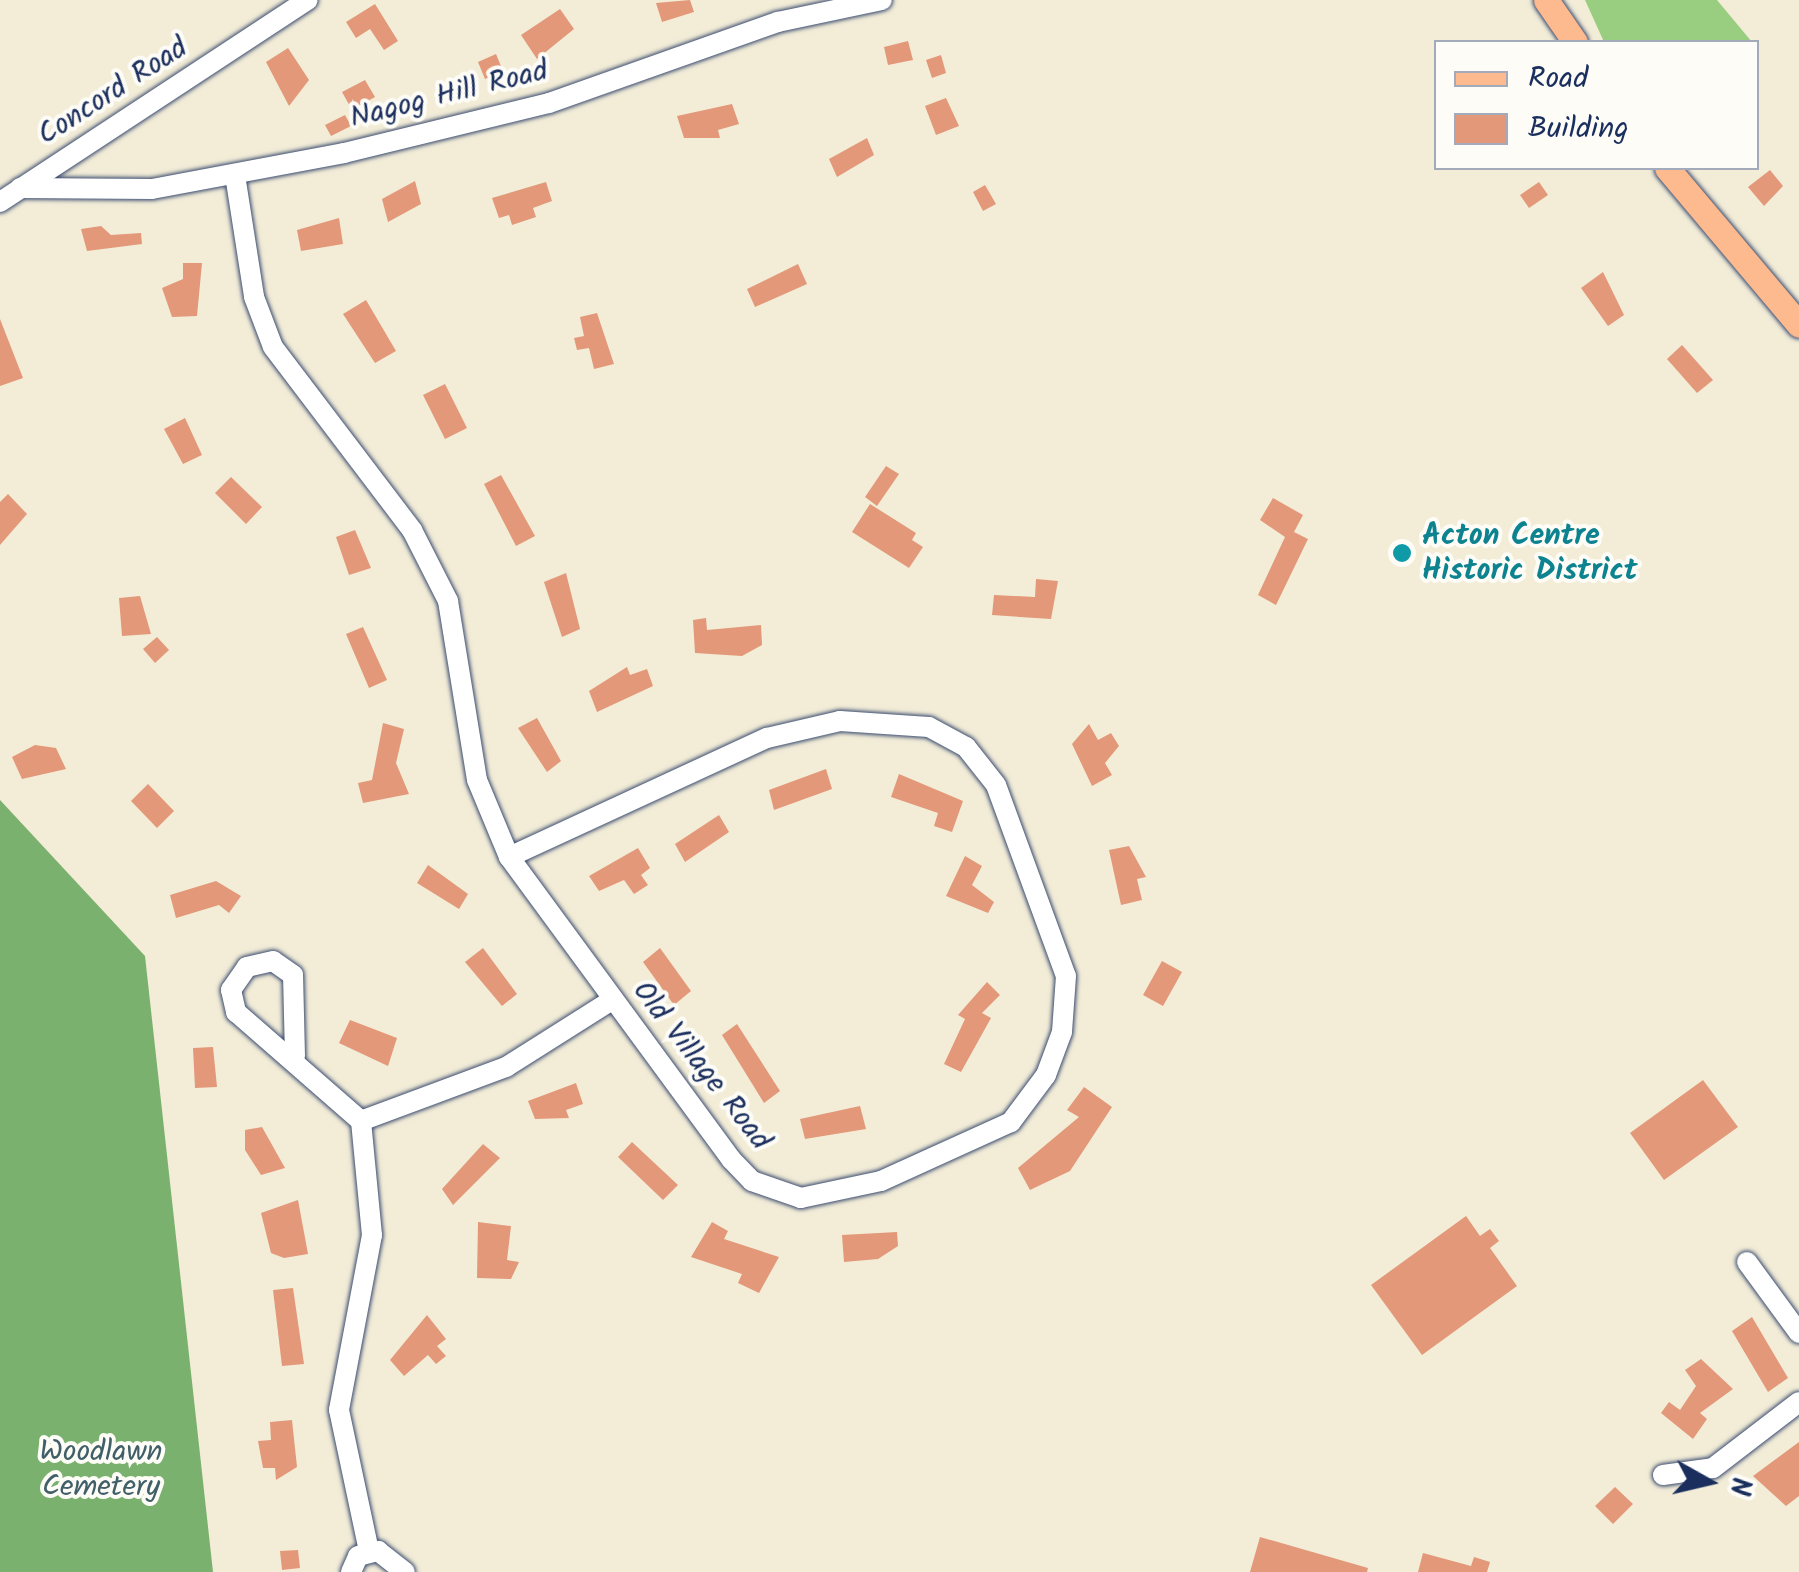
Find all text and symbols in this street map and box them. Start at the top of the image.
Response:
street label: Concord Road [31,30,195,154]
legend [1434,40,1759,170]
street label: Nagog Hill Road [346,53,552,137]
text: Road [1528,55,1588,103]
text: Building [1528,105,1628,153]
place label: Acton Centre Historic District [1422,518,1638,588]
marker: Acton Centre Historic District [1391,542,1413,564]
street label: Old Village Road [624,974,778,1158]
north arrow [1659,1432,1759,1532]
park label: Woodlawn Cemetery [39,1434,163,1504]
text: N [1716,1474,1763,1498]

